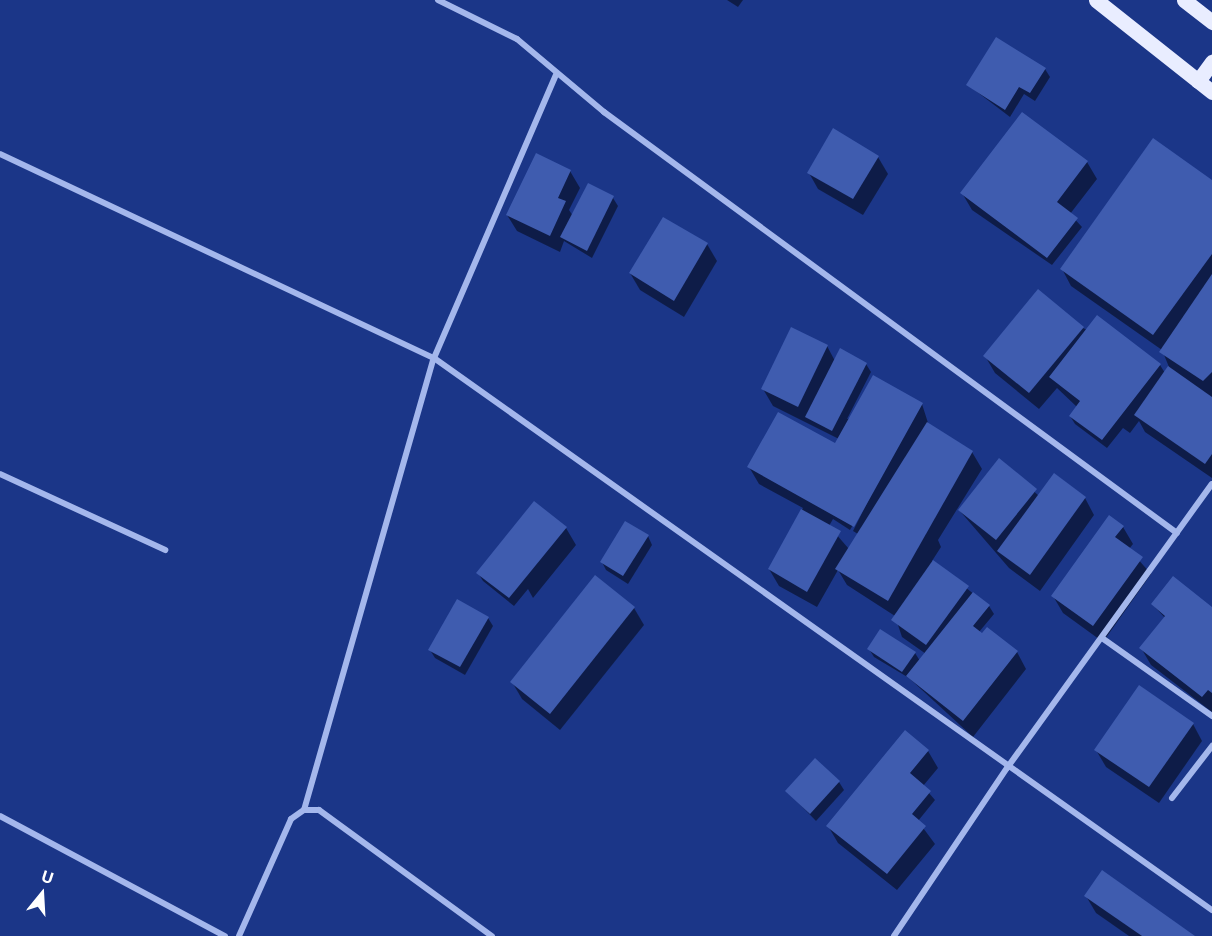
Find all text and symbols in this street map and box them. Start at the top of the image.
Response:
north arrow [12,864,72,924]
text: U [38,865,57,889]

